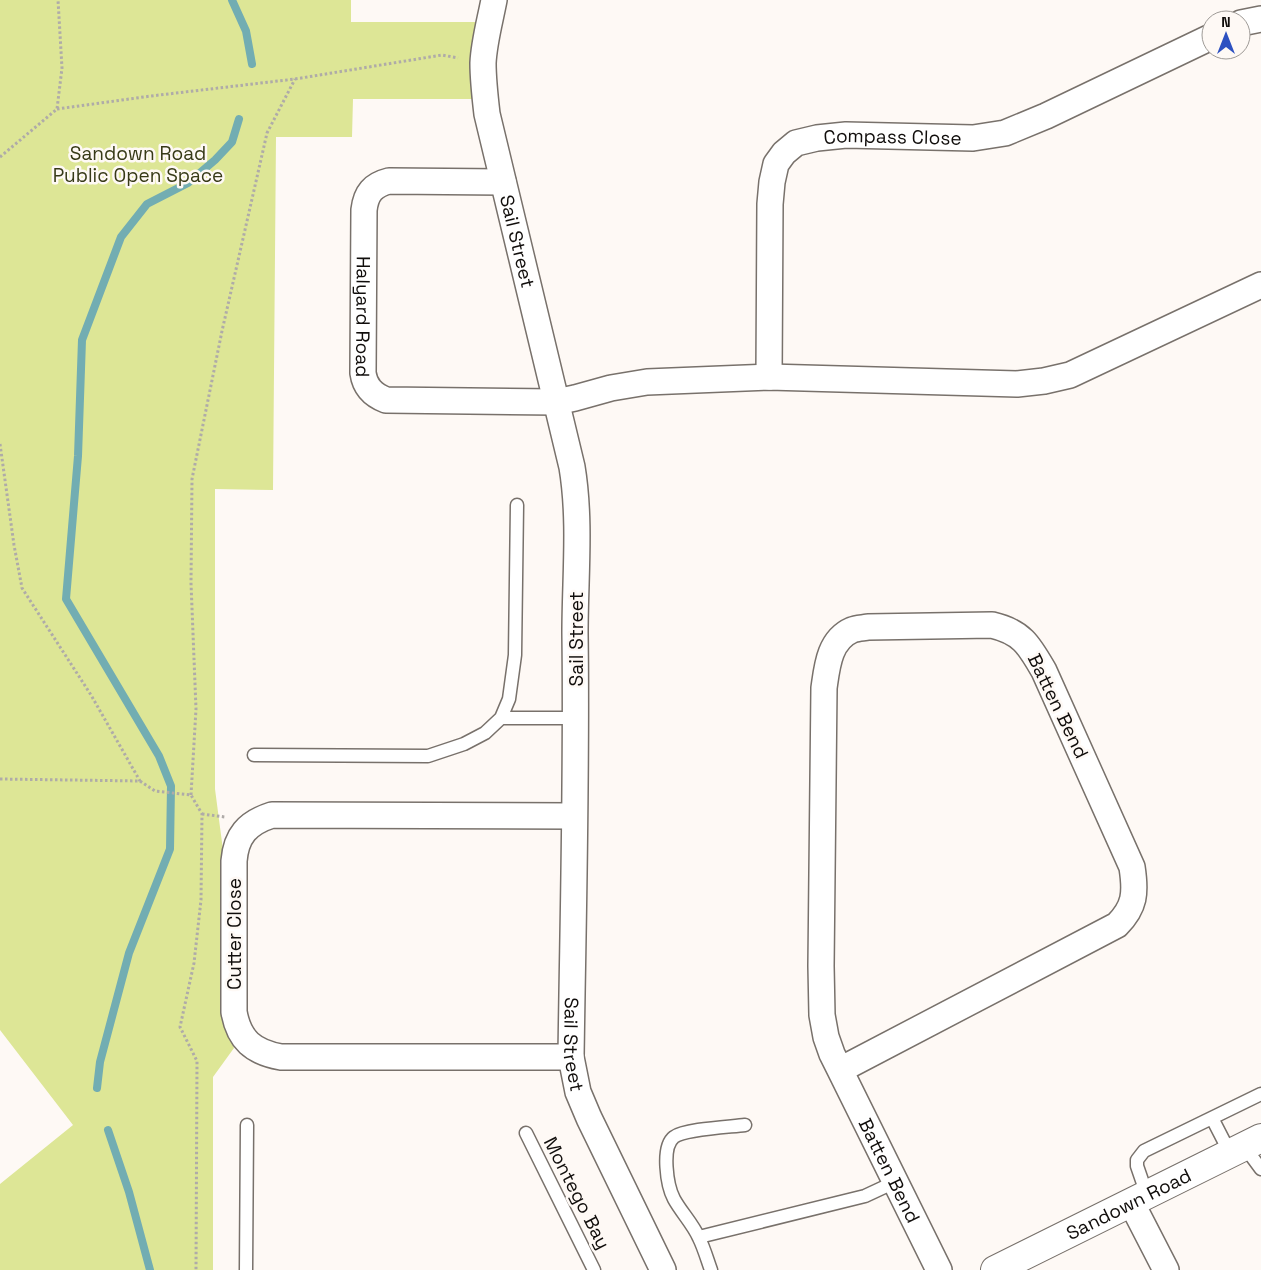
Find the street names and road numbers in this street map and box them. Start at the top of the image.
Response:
street label: Compass Close [822,122,962,150]
street label: Sail Street [494,192,541,290]
street label: Halyard Road [350,256,376,377]
street label: Sail Street [564,592,589,686]
street label: Batten Bend [1022,649,1094,763]
street label: Cutter Close [222,878,247,990]
street label: Sail Street [558,997,590,1094]
street label: Batten Bend [853,1114,926,1227]
street label: Montego Bay [538,1133,616,1253]
street label: Sandown Road [1062,1162,1195,1245]

